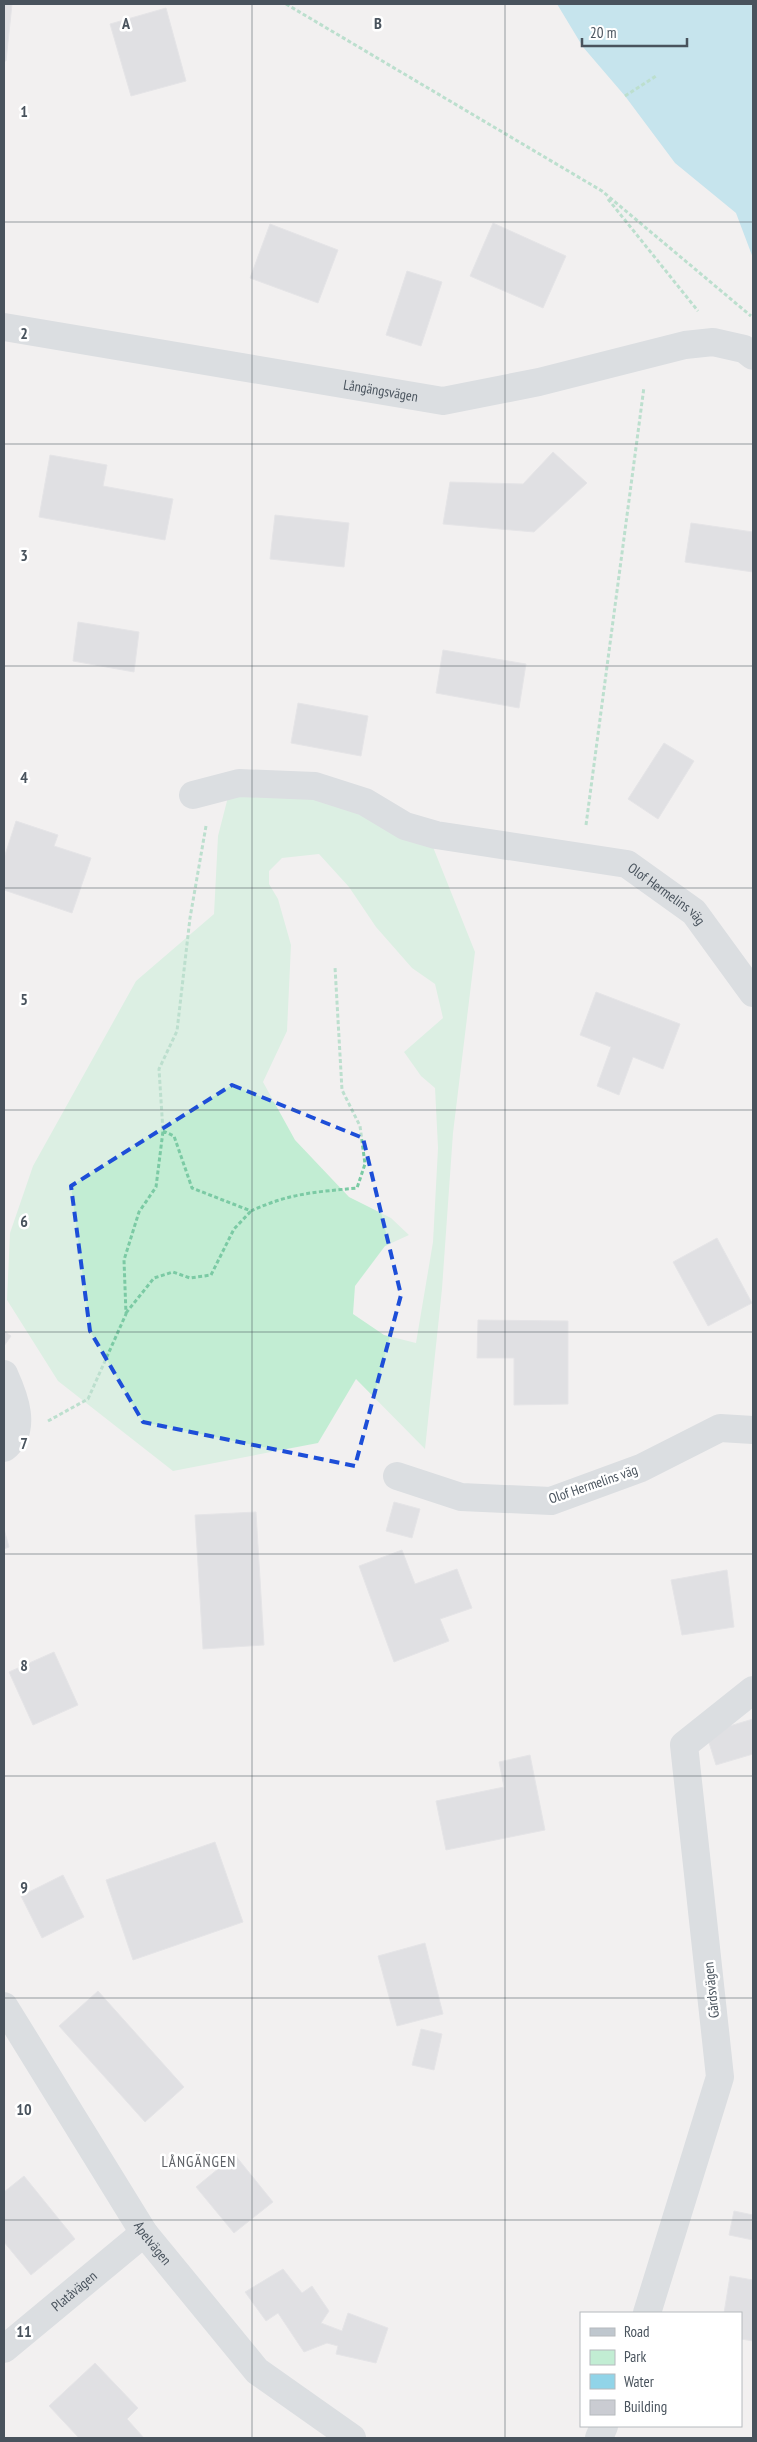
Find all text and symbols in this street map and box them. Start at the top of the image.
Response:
text: A [121,13,131,33]
text: B [374,13,382,33]
scale bar [582,15,687,47]
text: 20 m [590,23,616,42]
text: 1 [20,101,28,121]
text: 2 [20,323,28,343]
street label: Långängsvägen [342,375,419,406]
text: 3 [20,545,28,565]
text: 4 [20,767,28,787]
street label: Olof Hermelins väg [625,859,709,928]
text: 5 [20,989,28,1009]
text: 6 [20,1211,28,1231]
text: 7 [20,1433,28,1453]
street label: Olof Hermelins väg [546,1460,640,1508]
text: 8 [20,1655,28,1675]
text: 9 [20,1877,28,1897]
street label: Gårdsvägen [699,1961,723,2019]
text: 10 [16,2099,32,2119]
district label: LÅNGÄNGEN [162,2152,236,2171]
street label: Apelvägen [130,2218,175,2269]
street label: Platåvägen [48,2267,101,2315]
legend [580,2312,742,2427]
text: 11 [16,2321,32,2341]
text: Road [624,2322,650,2341]
text: Park [624,2347,646,2366]
text: Water [624,2372,655,2391]
text: Building [624,2397,667,2416]

